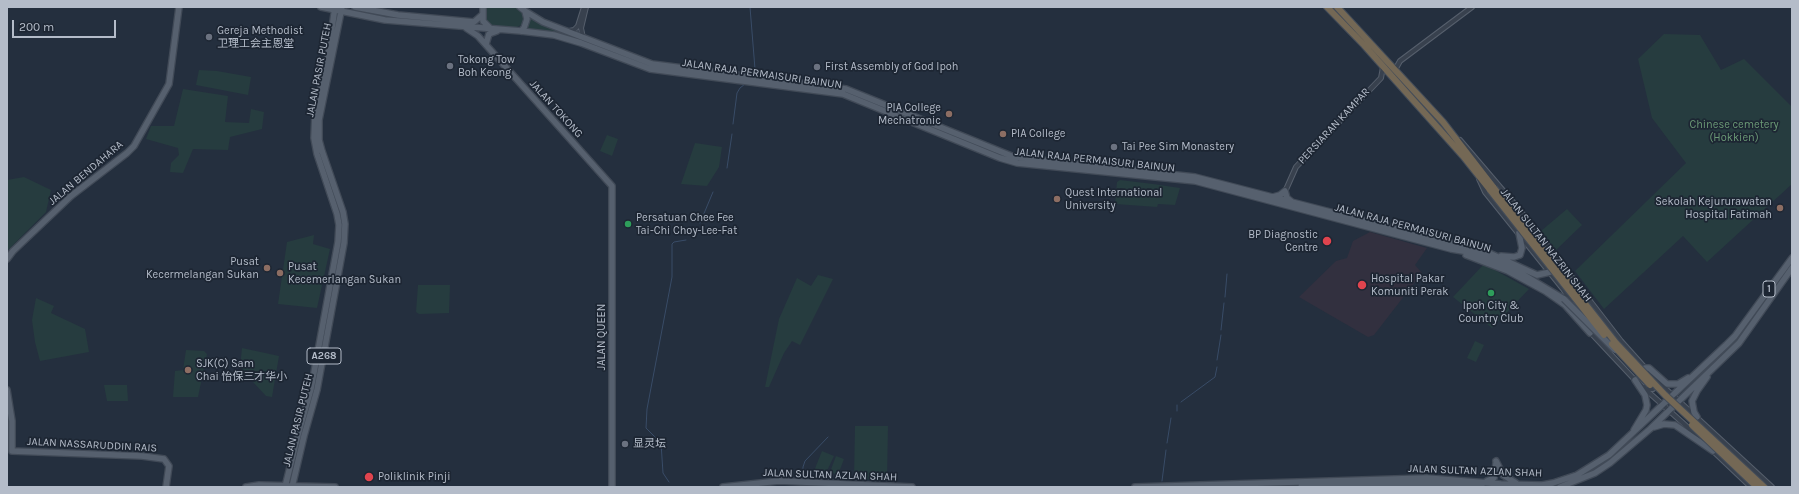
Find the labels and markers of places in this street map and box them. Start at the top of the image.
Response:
place label: Gereja Methodist 卫理工会主恩堂 [217,24,303,50]
marker: Gereja Methodist 卫理工会主恩堂 [204,32,214,42]
place label: Tokong Tow Boh Keong [458,53,515,79]
place label: First Assembly of God Ipoh [825,60,958,74]
marker: Tokong Tow Boh Keong [445,61,455,71]
marker: First Assembly of God Ipoh [812,62,822,72]
place label: PIA College Mechatronic [878,101,941,127]
marker: PIA College Mechatronic [944,109,954,119]
place label: PIA College [1011,127,1066,141]
marker: PIA College [998,129,1008,139]
place label: Tai Pee Sim Monastery [1122,140,1234,154]
marker: Tai Pee Sim Monastery [1109,142,1119,152]
place label: Quest International University [1065,186,1162,212]
marker: Quest International University [1052,194,1062,204]
place label: Sekolah Kejururawatan Hospital Fatimah [1655,195,1772,221]
marker: Sekolah Kejururawatan Hospital Fatimah [1775,203,1785,213]
place label: Persatuan Chee Fee Tai-Chi Choy-Lee-Fat [636,211,737,237]
marker: Persatuan Chee Fee Tai-Chi Choy-Lee-Fat [623,219,633,229]
place label: BP Diagnostic Centre [1248,228,1318,254]
marker: BP Diagnostic Centre [1321,235,1333,247]
place label: Pusat Kecermelangan Sukan [146,255,259,281]
place label: Pusat Kecemerlangan Sukan [288,260,401,286]
marker: Pusat Kecermelangan Sukan [262,263,272,273]
marker: Pusat Kecemerlangan Sukan [275,268,285,278]
place label: Hospital Pakar Komuniti Perak [1371,272,1449,298]
marker: Hospital Pakar Komuniti Perak [1356,279,1368,291]
marker: Ipoh City & Country Club [1486,288,1496,298]
place label: Ipoh City & Country Club [1459,299,1523,325]
place label: SJK(C) Sam Chai 怡保三才华小 [196,357,287,383]
marker: SJK(C) Sam Chai 怡保三才华小 [183,365,193,375]
place label: 显灵坛 [633,437,666,451]
marker: 显灵坛 [620,439,630,449]
place label: Poliklinik Pinji [378,470,450,484]
marker: Poliklinik Pinji [363,471,375,483]

